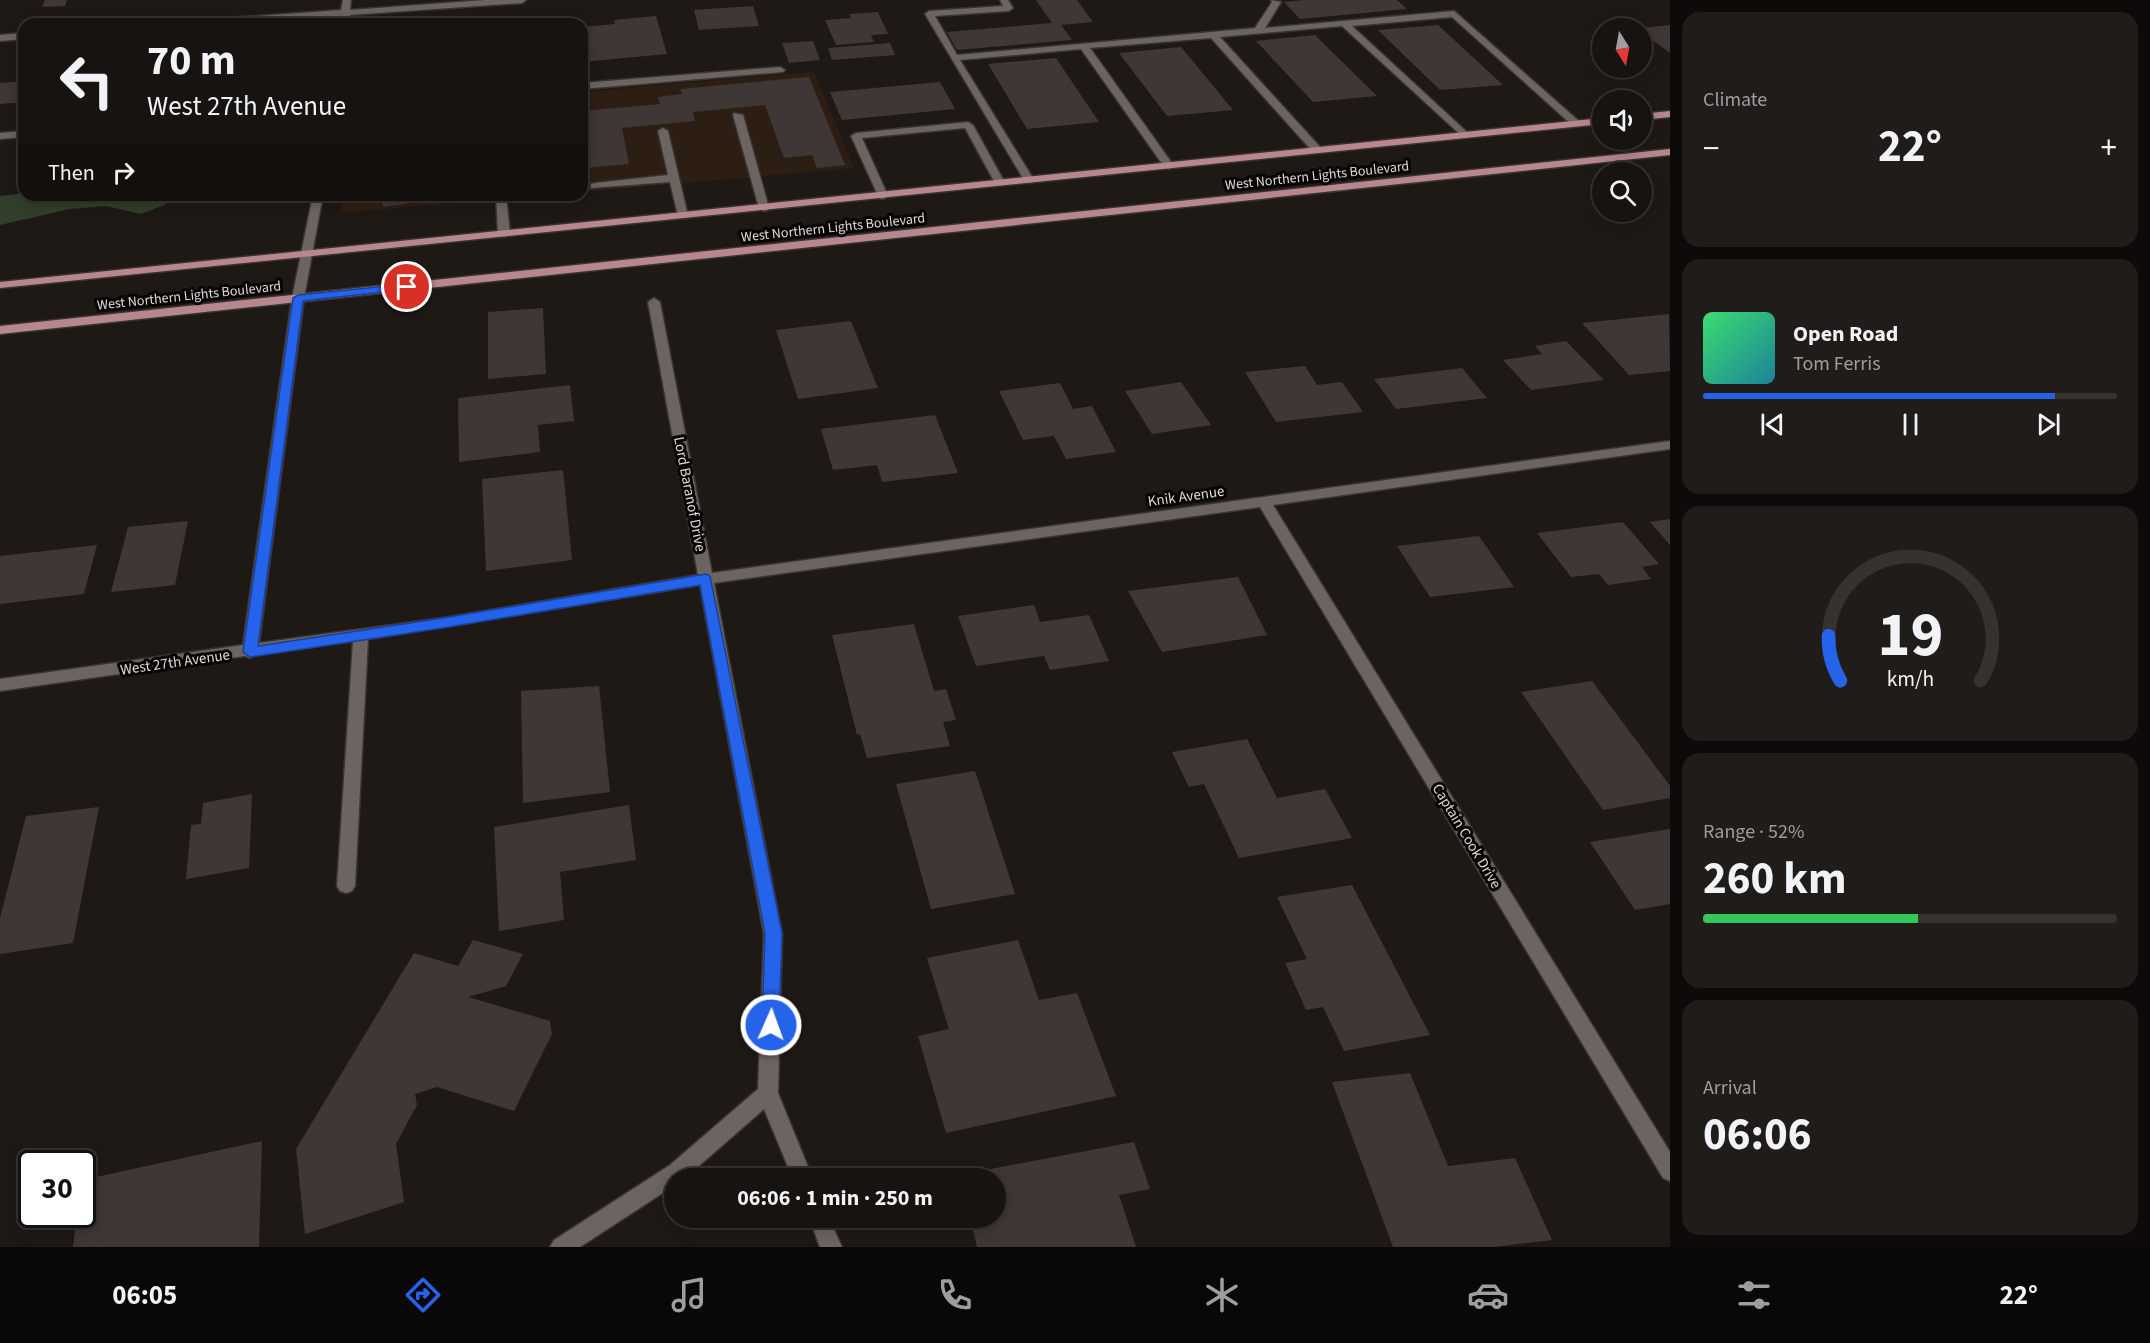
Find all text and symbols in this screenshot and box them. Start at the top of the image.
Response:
north arrow [1592,18,1652,78]
map controls [1592,18,1652,222]
text: 70 m [147,31,236,91]
icon: left [48,42,126,120]
text: Climate [1703,86,1767,114]
text: West 27th Avenue [147,87,346,126]
button: sound [1592,90,1652,150]
text: 22° [1878,115,1942,179]
text: − [1703,125,1719,172]
text: + [2101,125,2117,172]
icon: right [107,156,140,189]
street label: West Northern Lights Boulevard [1224,156,1410,196]
text: Then [48,157,95,189]
button: search [1592,162,1652,222]
street label: West Northern Lights Boulevard [740,208,926,248]
pin [381,261,432,312]
icon: arrive [390,270,423,303]
street label: West Northern Lights Boulevard [96,276,282,316]
text: Open Road [1793,318,1898,350]
text: Tom Ferris [1793,350,1881,378]
icon: previous [1756,408,1789,441]
icon: pause [1894,408,1927,441]
icon: next [2032,408,2065,441]
street label: Lord Baranof Drive [668,435,711,553]
street label: Knik Avenue [1146,481,1226,512]
text: 19 [1877,591,1943,680]
street label: West 27th Avenue [119,644,231,681]
text: km/h [1886,664,1934,695]
street label: Captain Cook Drive [1427,780,1506,893]
text: Range · 52% [1703,818,1804,846]
text: 260 km [1703,847,1847,911]
position arrow [739,993,803,1057]
text: Arrival [1703,1074,1757,1102]
text: 06:06 [1703,1103,1812,1167]
speed limit sign: 30 [18,1150,96,1228]
text: 06:06 · 1 min · 250 m [737,1182,933,1214]
icon: directions [402,1274,444,1316]
icon: music [668,1274,710,1316]
icon: phone [934,1274,976,1316]
icon: climate [1201,1274,1243,1316]
icon: car [1467,1274,1509,1316]
icon: filters [1733,1274,1775,1316]
text: 06:05 [112,1276,177,1315]
text: 22° [1999,1276,2038,1315]

